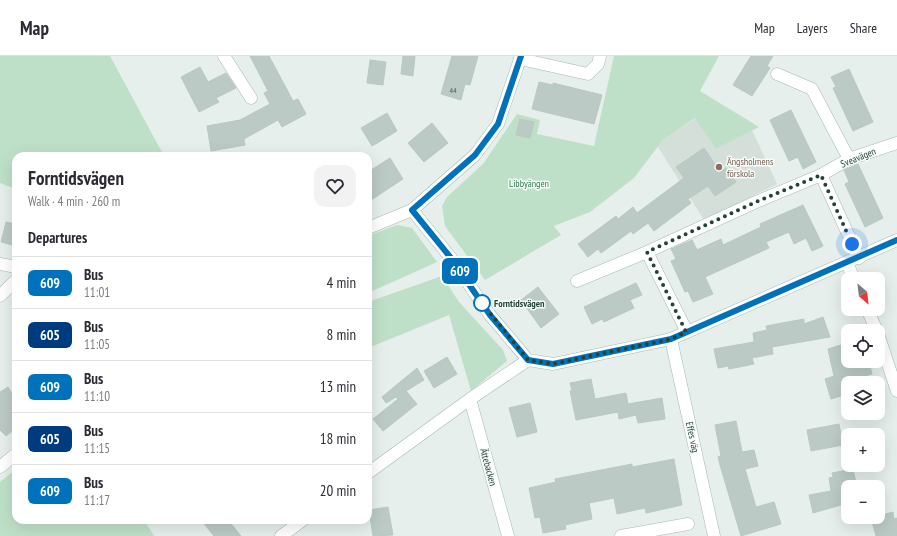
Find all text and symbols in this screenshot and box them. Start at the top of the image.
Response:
text: Map [20,16,49,40]
text: Map [754,19,775,37]
text: Layers [797,19,828,37]
text: Share [850,19,877,37]
house number: 44 [449,85,457,95]
street label: Sveavägen [839,145,878,170]
place label: Ängsholmens förskola [727,155,774,180]
marker: Ängsholmens förskola [714,162,724,172]
button: heart [314,165,356,207]
text: Forntidsvägen [28,166,124,190]
park label: Libbyängen [509,177,549,190]
text: Walk · 4 min · 260 m [28,193,120,210]
text: Departures [28,228,87,247]
your location [842,234,862,254]
line badge: 609 [437,258,483,284]
text: 609 [450,262,470,280]
text: Bus [84,265,103,284]
north arrow [841,272,885,316]
map controls [841,272,885,524]
text: 4 min [326,273,356,292]
text: 609 [40,274,60,292]
text: 11:01 [84,284,110,301]
marker: Forntidsvägen [473,294,491,312]
place label: Forntidsvägen [494,297,545,310]
text: Bus [84,317,103,336]
button: locate [841,324,885,368]
text: 8 min [326,325,356,344]
text: 605 [40,326,60,344]
text: 11:05 [84,336,110,353]
text: Bus [84,369,103,388]
button: layers [841,376,885,420]
text: 13 min [320,377,356,396]
text: 609 [40,378,60,396]
text: 11:10 [84,388,110,405]
text: Bus [84,421,103,440]
street label: Effes väg [683,421,702,454]
button: + [841,428,885,472]
text: 18 min [320,429,356,448]
text: 605 [40,430,60,448]
text: 11:15 [84,440,110,457]
street label: Ättebacken [477,447,500,487]
text: Bus [84,473,103,492]
button: − [841,480,885,524]
text: 20 min [320,481,356,500]
text: 609 [40,482,60,500]
text: 11:17 [84,492,110,509]

